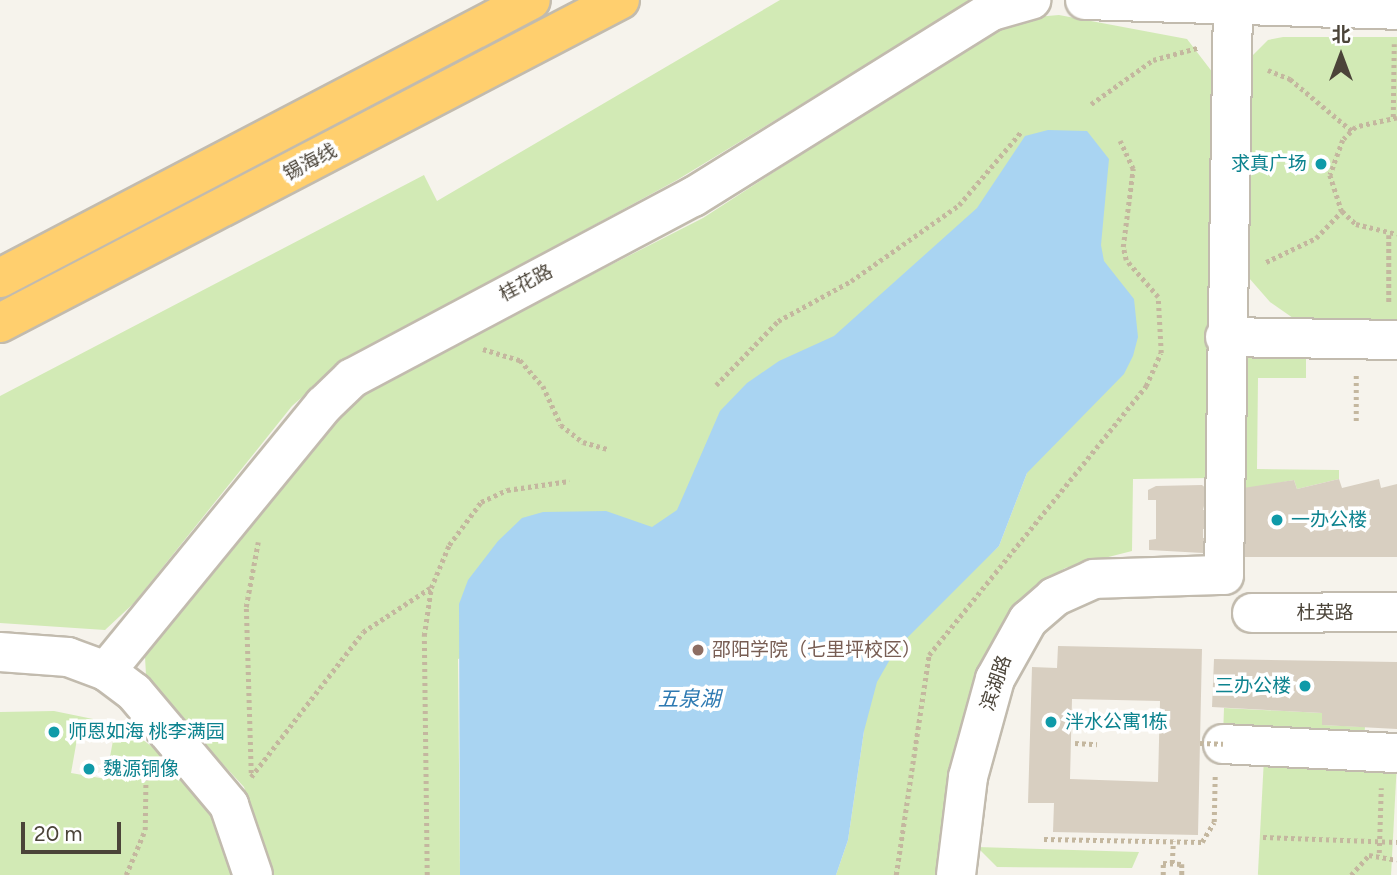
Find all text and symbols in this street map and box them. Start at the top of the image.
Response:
north arrow [1306,21,1376,91]
text: 北 [1331,23,1351,46]
street label: 锡海线 [279,139,341,185]
place label: 求真广场 [1231,153,1307,175]
marker: 求真广场 [1313,156,1329,172]
street label: 桂花路 [495,260,557,306]
place label: 一办公楼 [1291,509,1367,531]
marker: 一办公楼 [1269,512,1285,528]
street label: 杜英路 [1297,602,1353,624]
place label: 邵阳学院（七里坪校区） [712,639,921,661]
marker: 邵阳学院（七里坪校区） [690,642,706,658]
street label: 滨湖路 [976,652,1016,714]
place label: 三办公楼 [1215,675,1291,697]
marker: 三办公楼 [1297,678,1313,694]
water label: 五泉湖 [658,686,720,712]
place label: 泮水公寓1栋 [1065,711,1168,733]
marker: 泮水公寓1栋 [1043,714,1059,730]
place label: 师恩如海 桃李满园 [68,721,225,743]
marker: 师恩如海 桃李满园 [46,724,62,740]
place label: 魏源铜像 [103,758,179,780]
marker: 魏源铜像 [81,761,97,777]
scale bar [24,808,124,852]
text: 20 m [34,821,82,846]

